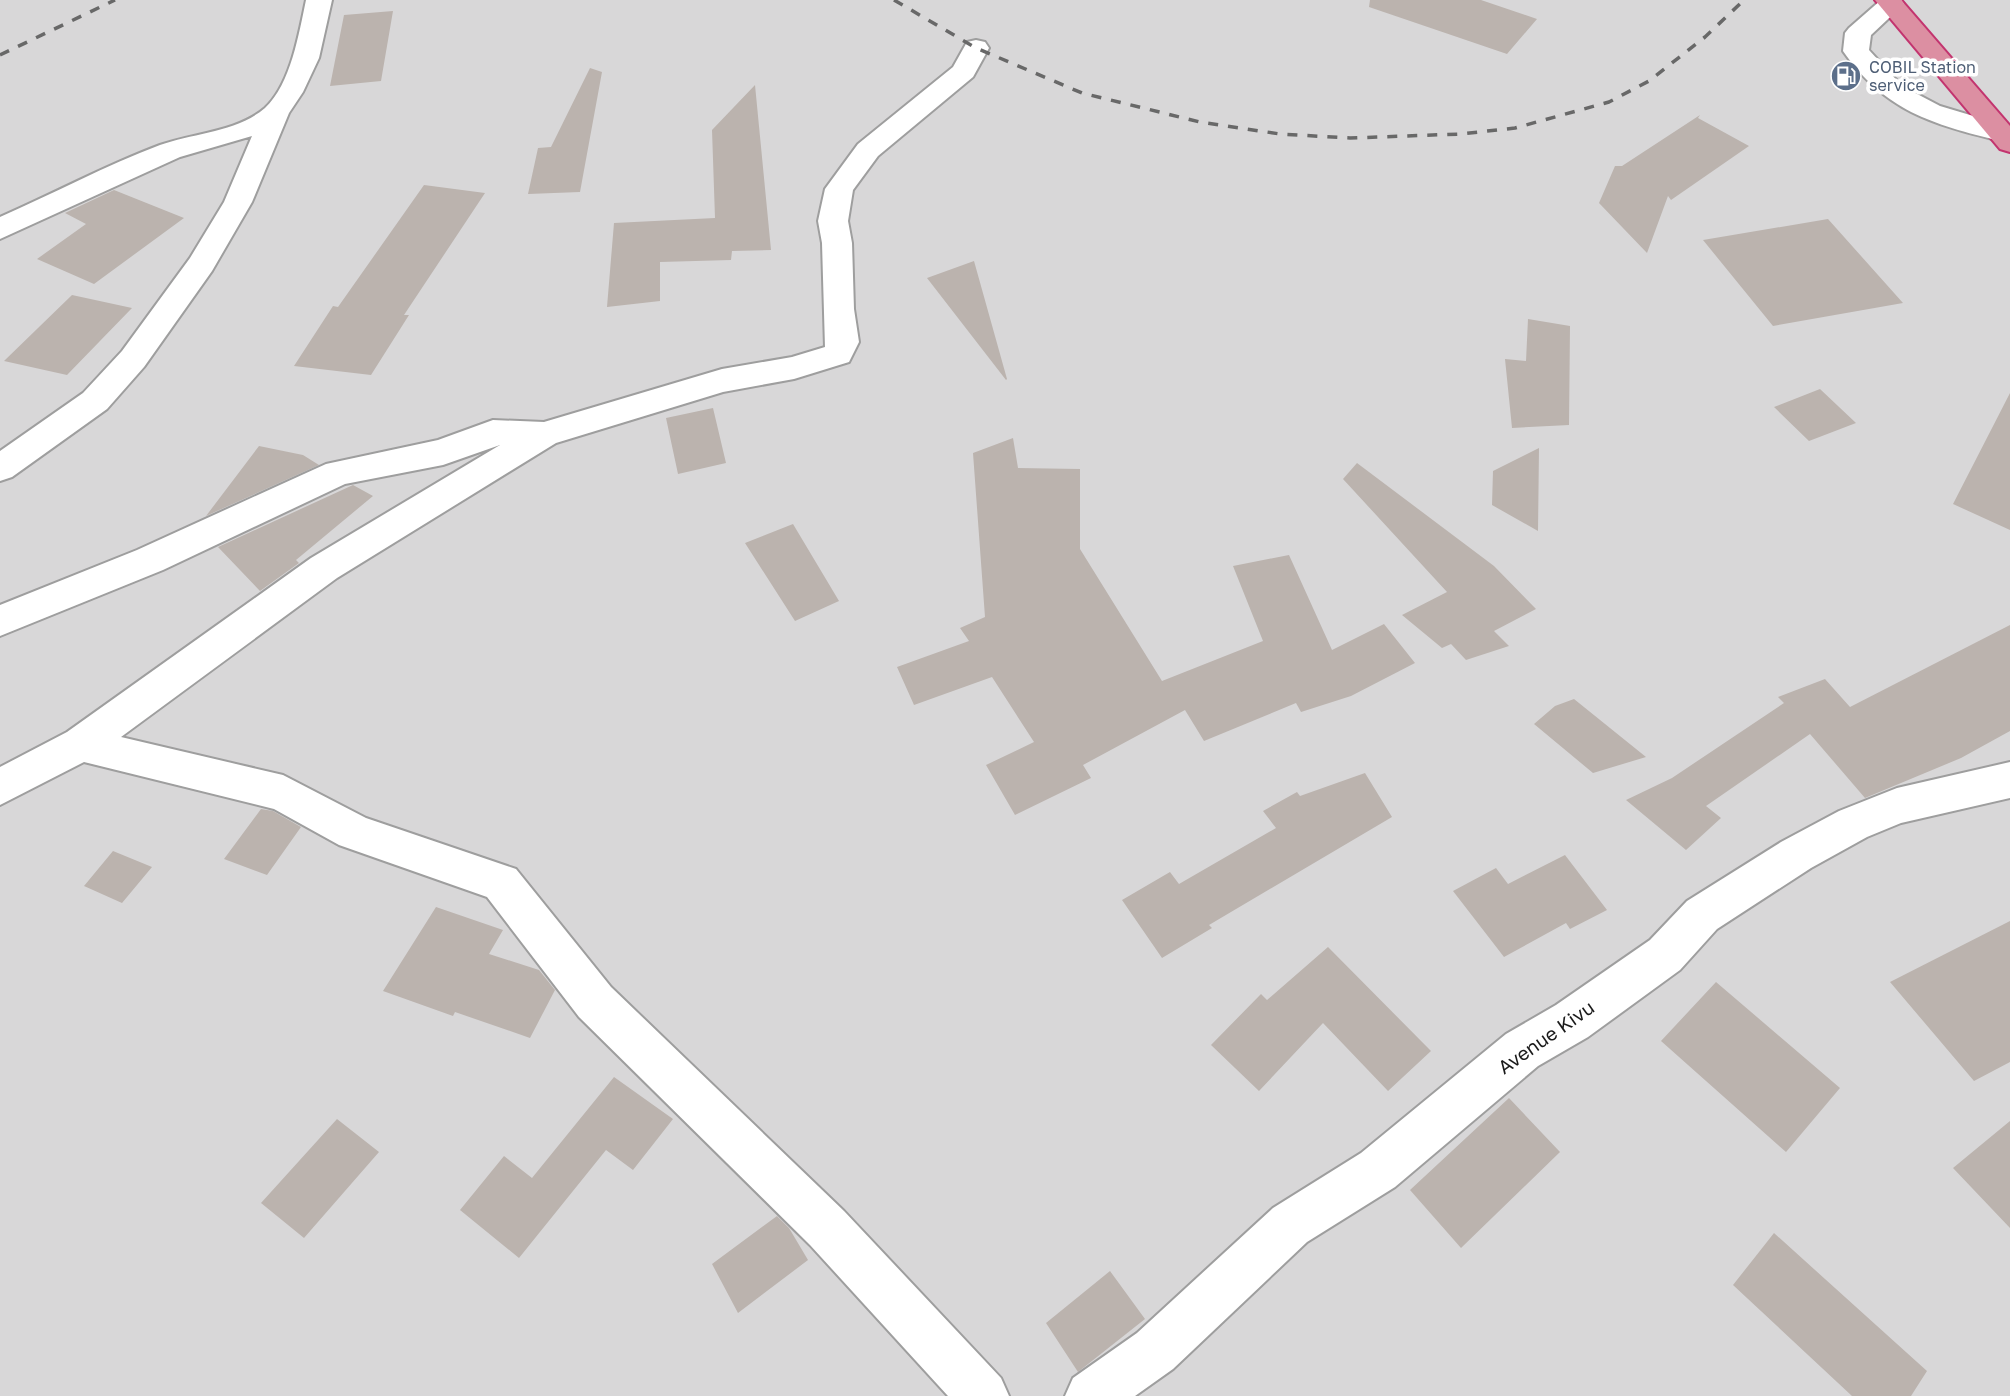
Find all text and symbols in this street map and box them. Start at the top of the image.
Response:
place label: COBIL Station service [1869,57,1976,95]
fuel station icon: COBIL Station service [1829,59,1863,93]
street label: Avenue Kivu [1493,995,1598,1078]

